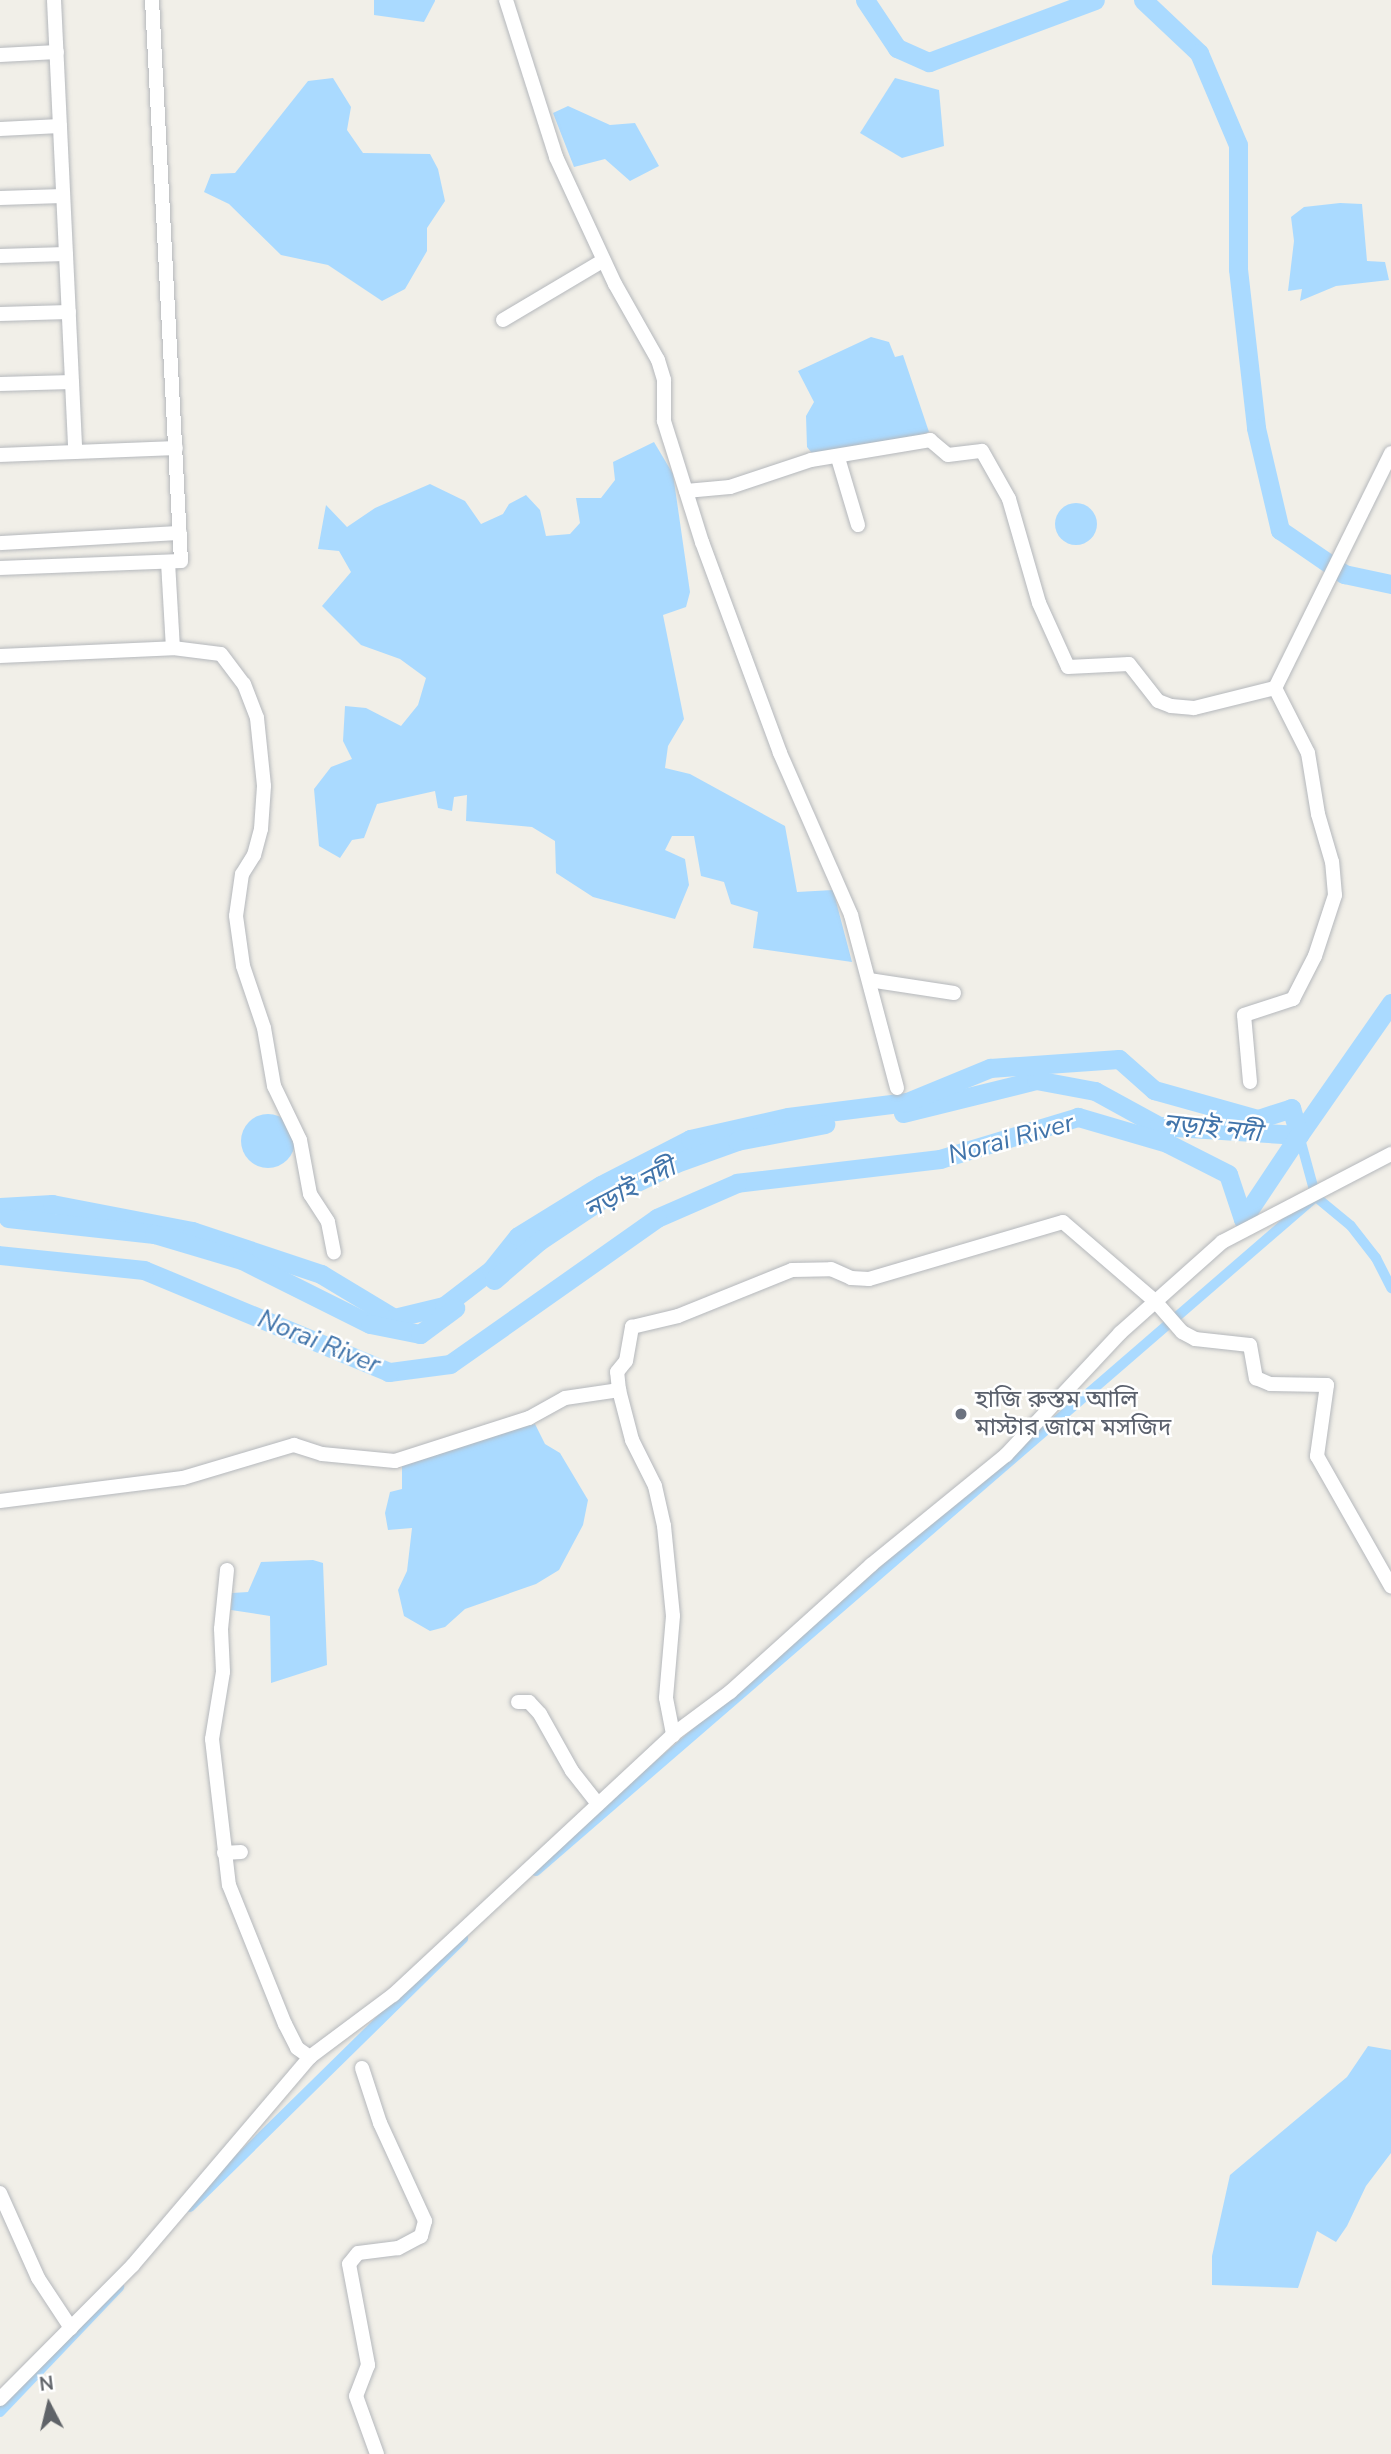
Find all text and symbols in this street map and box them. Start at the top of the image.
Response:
water label: Norai River [945,1107,1077,1171]
water label: নড়াই নদী [1161,1107,1263,1149]
water label: নড়াই নদী [579,1152,681,1226]
water label: Norai River [253,1303,385,1381]
place label: হাজি রুস্তম আলি মাস্টার জামে মসজিদ [975,1386,1171,1442]
marker: হাজি রুস্তম আলি মাস্টার জামে মসজিদ [953,1406,969,1422]
north arrow [14,2370,84,2440]
text: N [38,2370,55,2398]

